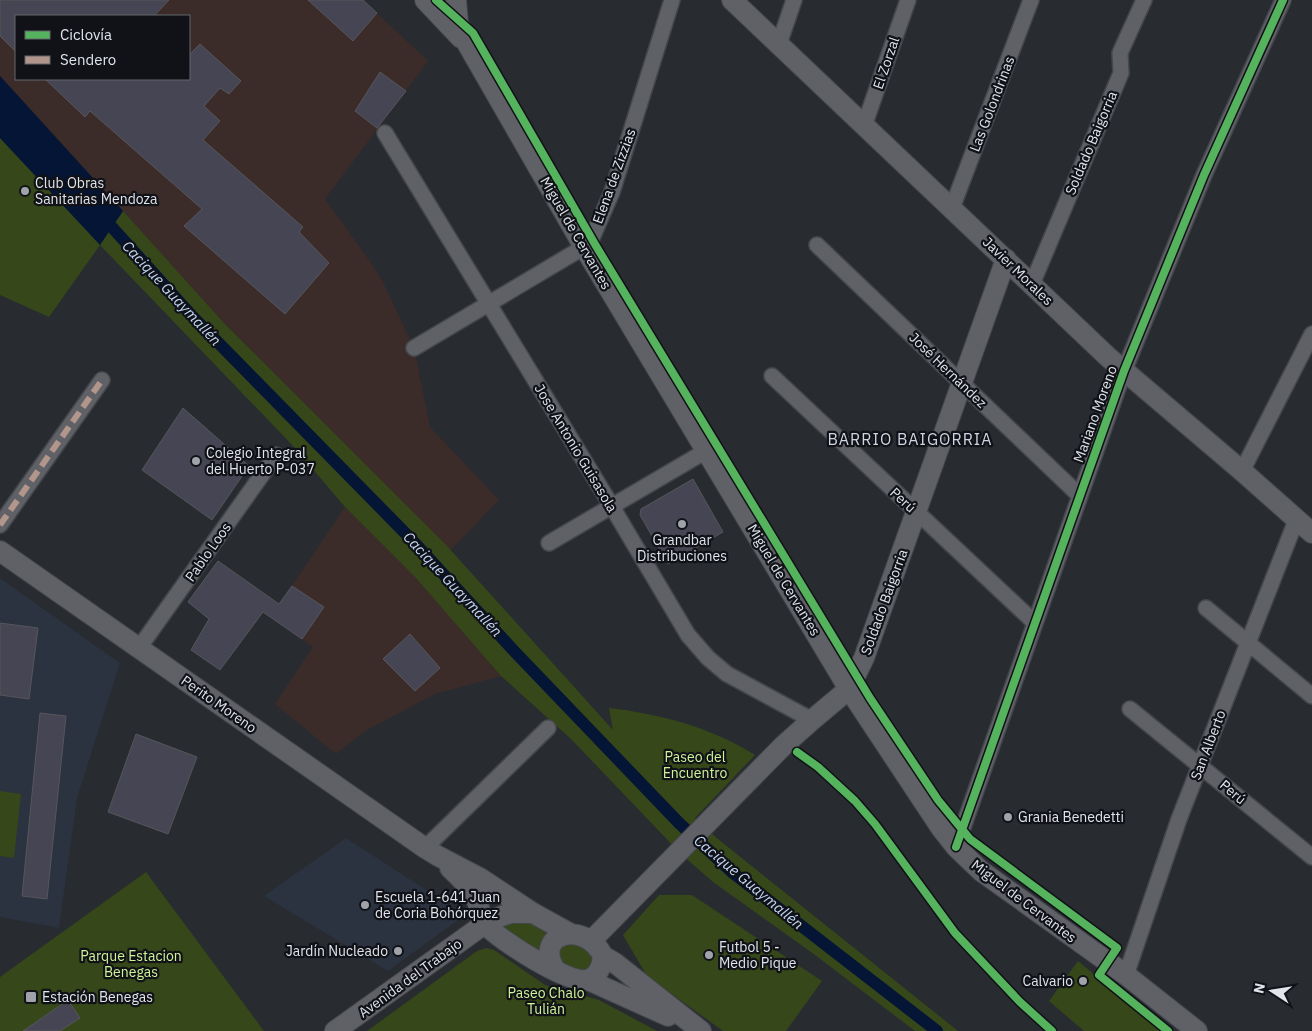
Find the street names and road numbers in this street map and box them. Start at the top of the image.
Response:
street label: El Zorzal [869,34,903,92]
street label: Las Golondrinas [966,54,1019,154]
street label: Soldado Baigorria [1061,88,1121,198]
street label: Elena de Zizzias [588,126,640,226]
street label: Miguel de Cervantes [536,173,616,293]
street label: Javier Morales [979,233,1057,309]
street label: José Hernández [905,328,991,412]
street label: Mariano Moreno [1069,363,1121,465]
street label: Jose Antonio Guisasola [531,381,622,516]
street label: Perú [886,484,920,516]
street label: Pablo Loos [181,519,235,585]
street label: Miguel de Cervantes [744,521,825,639]
street label: Soldado Baigorria [857,546,912,657]
street label: Perito Moreno [178,671,260,737]
street label: San Alberto [1186,707,1230,782]
street label: Perú [1216,776,1250,808]
street label: Miguel de Cervantes [968,856,1080,947]
street label: Avenida del Trabajo [355,934,465,1022]

